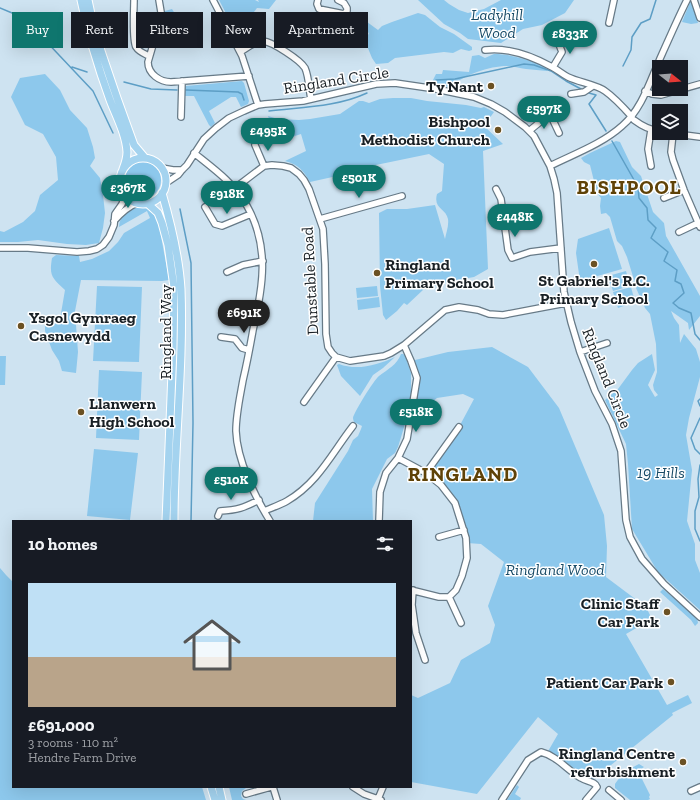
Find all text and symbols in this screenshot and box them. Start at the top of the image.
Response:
park label: Ladyhill Wood [471,5,523,42]
chip: Buy [12,12,63,48]
chip: Rent [71,12,128,48]
chip: Filters [136,12,203,48]
chip: New [211,12,266,48]
chip: Apartment [274,12,368,48]
pin: £833K [542,21,598,55]
text: £833K [552,26,588,41]
north arrow [652,60,688,96]
map controls [652,60,688,140]
street label: Ringland Circle [282,62,390,98]
place label: Ty Nant [426,77,484,96]
marker: Ty Nant [486,81,496,91]
pin: £597K [516,96,572,130]
text: £597K [526,101,562,116]
button: layers [652,104,688,140]
place label: Bishpool Methodist Church [361,112,491,149]
pin: £495K [240,118,296,152]
text: £495K [250,123,286,138]
marker: Bishpool Methodist Church [493,125,503,135]
pin: £501K [331,165,387,199]
text: £501K [342,170,376,185]
pin: £367K [100,175,156,209]
district label: BISHPOOL [576,175,682,199]
text: £367K [110,180,146,195]
pin: £918K [199,181,255,215]
text: £918K [210,186,244,201]
pin: £448K [487,204,543,238]
text: £448K [496,209,534,224]
street label: Dunstable Road [298,226,322,336]
place label: Ringland Primary School [385,255,494,292]
marker: St Gabriel's R.C. Primary School [589,259,599,269]
marker: Ringland Primary School [372,268,382,278]
place label: St Gabriel's R.C. Primary School [538,271,650,308]
street label: Ringland Way [156,284,175,380]
pin: £691K [216,300,272,334]
text: £691K [227,305,261,320]
place label: Ysgol Gymraeg Casnewydd [29,308,136,345]
marker: Ysgol Gymraeg Casnewydd [16,321,26,331]
street label: Ringland Circle [578,325,636,431]
place label: Llanwern High School [89,394,175,431]
pin: £518K [388,399,444,433]
text: £518K [399,404,433,419]
marker: Llanwern High School [76,407,86,417]
district label: RINGLAND [408,462,518,486]
park label: 19 Hills [637,463,685,482]
pin: £510K [203,467,259,501]
text: £510K [214,472,248,487]
icon: filters [374,533,396,555]
text: 10 homes [28,534,98,554]
park label: Ringland Wood [506,560,605,579]
place label: Clinic Staff Car Park [581,594,661,631]
marker: Clinic Staff Car Park [662,607,672,617]
icon: home [176,609,248,681]
place label: Patient Car Park [546,673,663,692]
marker: Patient Car Park [666,677,676,687]
text: £691,000 [28,715,95,735]
text: 3 rooms · 110 m² [28,735,118,750]
place label: Ringland Centre refurbishment [559,744,676,781]
text: Hendre Farm Drive [28,750,136,765]
marker: Ringland Centre refurbishment [678,757,688,767]

